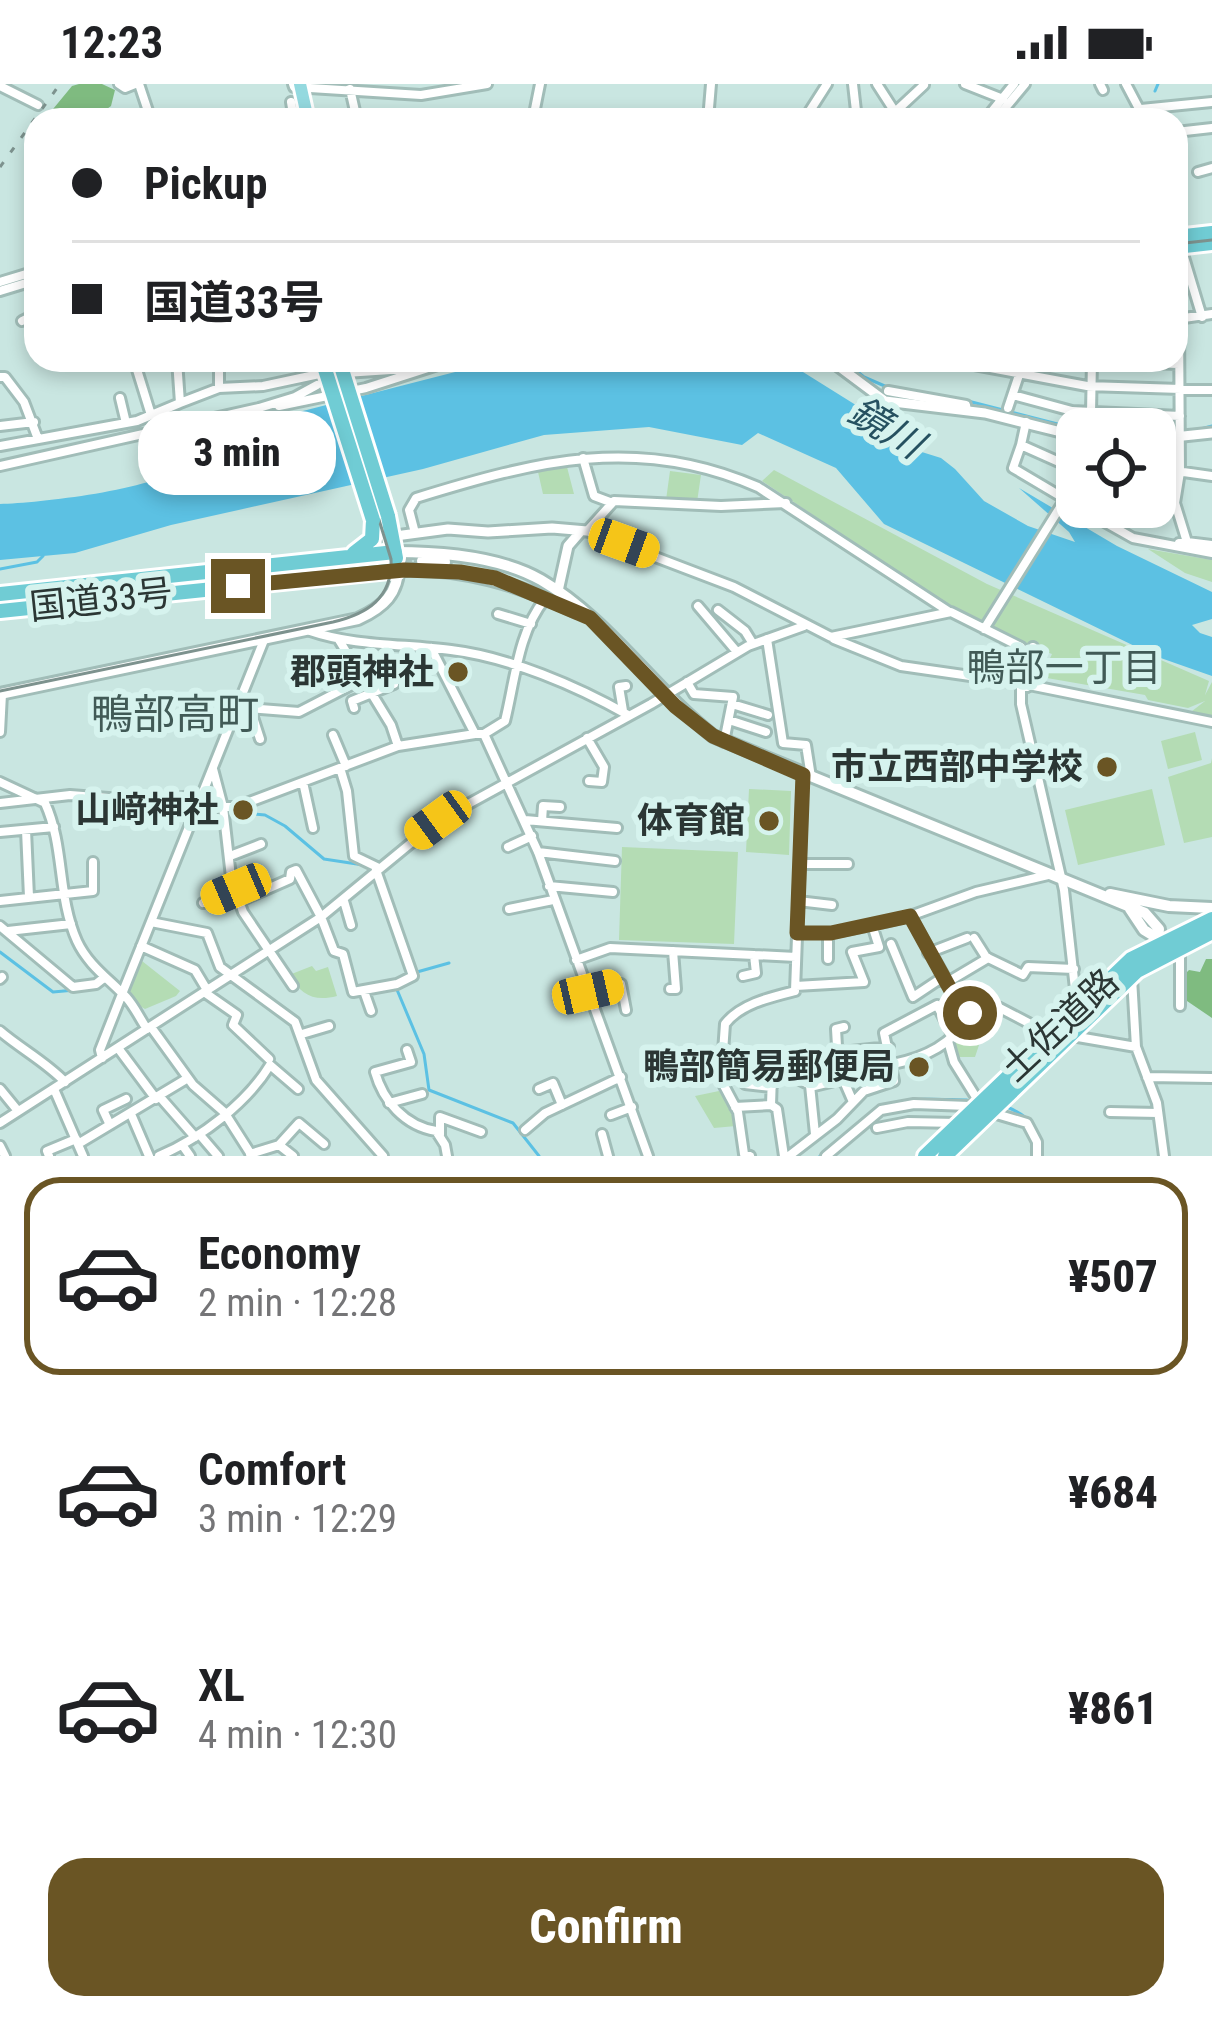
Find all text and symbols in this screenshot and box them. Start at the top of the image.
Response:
text: 12:23 [60,16,163,69]
text: Pickup [144,157,268,210]
text: 国道33号 [144,276,324,329]
water label: 鏡川 [841,388,935,470]
map controls [1056,408,1176,528]
button: locate [1056,408,1176,528]
callout: 3 min [139,412,337,496]
text: 3 min [194,430,280,476]
car [584,514,664,572]
route end [211,559,265,613]
street label: 国道33号 [27,572,175,628]
district label: 鴨部一丁目 [966,645,1162,691]
place label: 郡頭神社 [290,651,434,693]
marker: 郡頭神社 [445,659,471,685]
district label: 鴨部高町 [91,690,259,739]
place label: 市立西部中学校 [831,746,1083,788]
marker: 市立西部中学校 [1094,754,1120,780]
car [398,784,478,856]
place label: 山﨑神社 [75,789,219,831]
marker: 山﨑神社 [230,797,256,823]
place label: 体育館 [637,800,745,842]
marker: 体育館 [756,808,782,834]
car [196,858,276,920]
street label: 土佐道路 [993,961,1127,1089]
car [549,966,627,1018]
route start [943,986,997,1040]
place label: 鴨部簡易郵便局 [643,1046,895,1088]
marker: 鴨部簡易郵便局 [906,1054,932,1080]
icon: car [54,1222,162,1330]
text: Economy [198,1227,361,1280]
text: ¥507 [1068,1250,1158,1303]
text: 2 min · 12:28 [198,1280,397,1326]
icon: car [54,1438,162,1546]
text: Comfort [198,1443,346,1496]
text: ¥684 [1068,1466,1158,1519]
text: 3 min · 12:29 [198,1496,397,1542]
icon: car [54,1654,162,1762]
text: XL [198,1659,245,1712]
text: ¥861 [1068,1682,1158,1735]
text: 4 min · 12:30 [198,1712,397,1758]
button: Confirm [48,1858,1164,1996]

